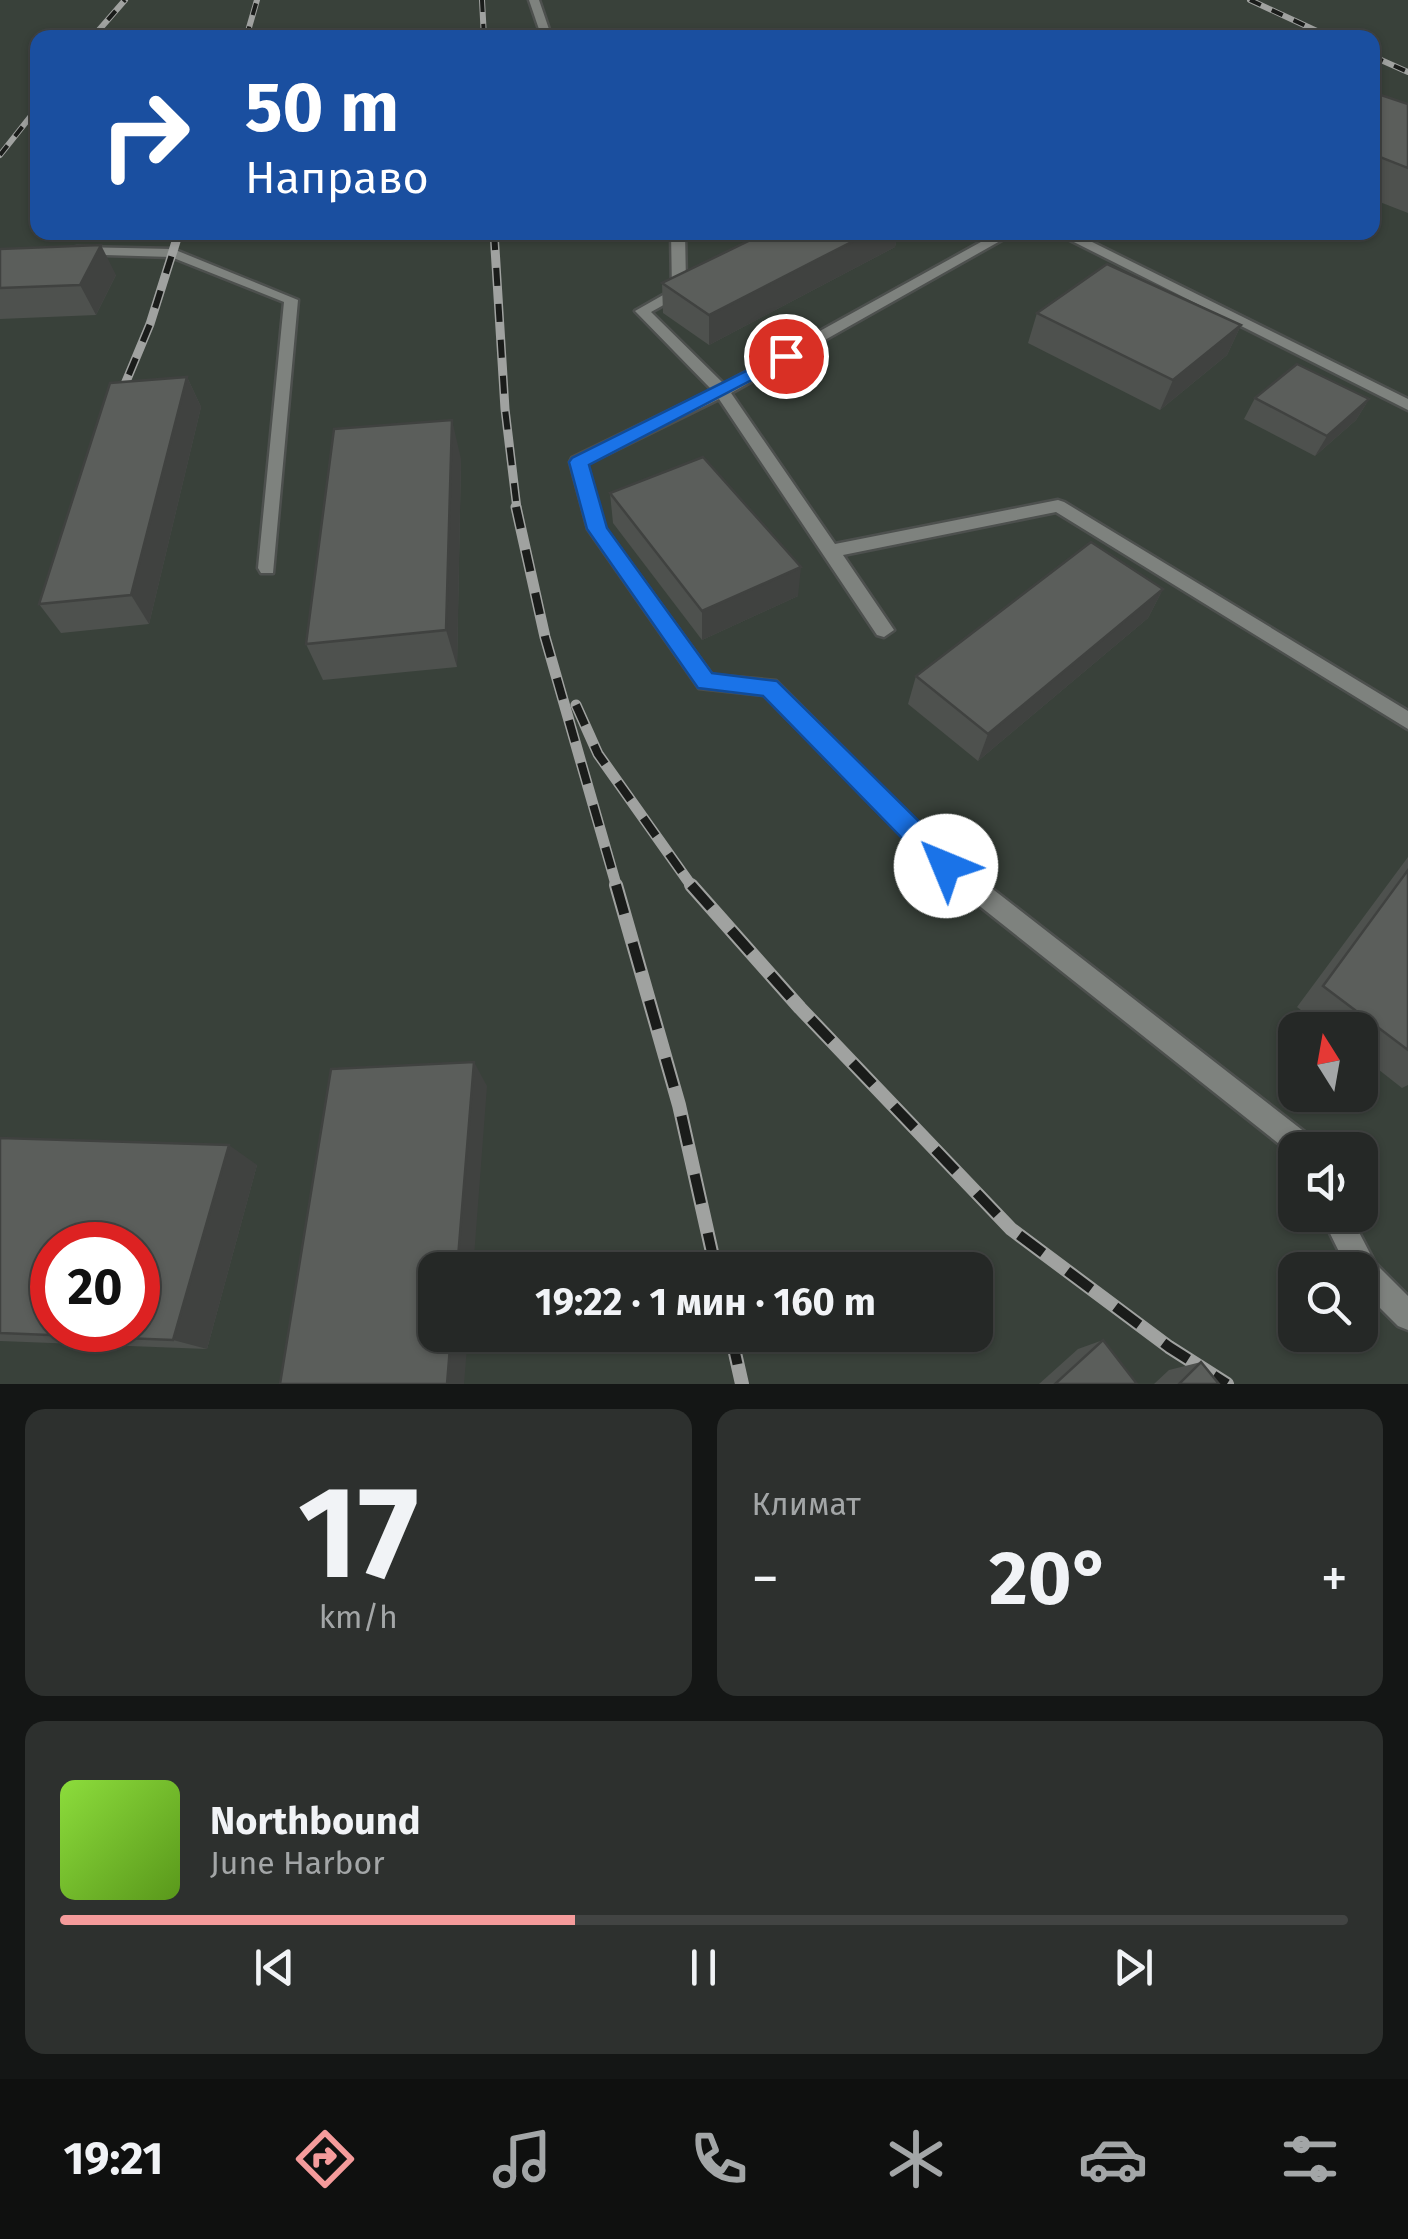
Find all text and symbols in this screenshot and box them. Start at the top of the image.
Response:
text: 50 m [245,66,399,150]
icon: right [80,70,210,200]
text: Направо [245,151,429,205]
pin [744,314,829,399]
icon: arrive [759,329,814,384]
position arrow [894,814,998,918]
north arrow [1278,1012,1378,1112]
map controls [1278,1012,1378,1352]
button: sound [1278,1132,1378,1232]
speed limit sign: 20 [30,1222,160,1352]
button: search [1278,1252,1378,1352]
text: 19:22 · 1 мин · 160 m [535,1279,876,1325]
text: 17 [298,1455,419,1611]
text: Климат [752,1485,861,1523]
text: 20° [989,1534,1111,1624]
text: − [752,1546,779,1612]
text: + [1321,1546,1348,1612]
text: km/h [319,1598,398,1636]
text: Northbound [210,1798,421,1844]
text: June Harbor [210,1844,385,1882]
icon: previous [247,1940,302,1995]
icon: pause [676,1940,731,1995]
icon: next [1106,1940,1161,1995]
icon: directions [290,2124,360,2194]
icon: music [487,2124,557,2194]
icon: phone [684,2124,754,2194]
icon: climate [881,2124,951,2194]
icon: car [1078,2124,1148,2194]
icon: filters [1275,2124,1345,2194]
text: 19:21 [63,2132,163,2186]

